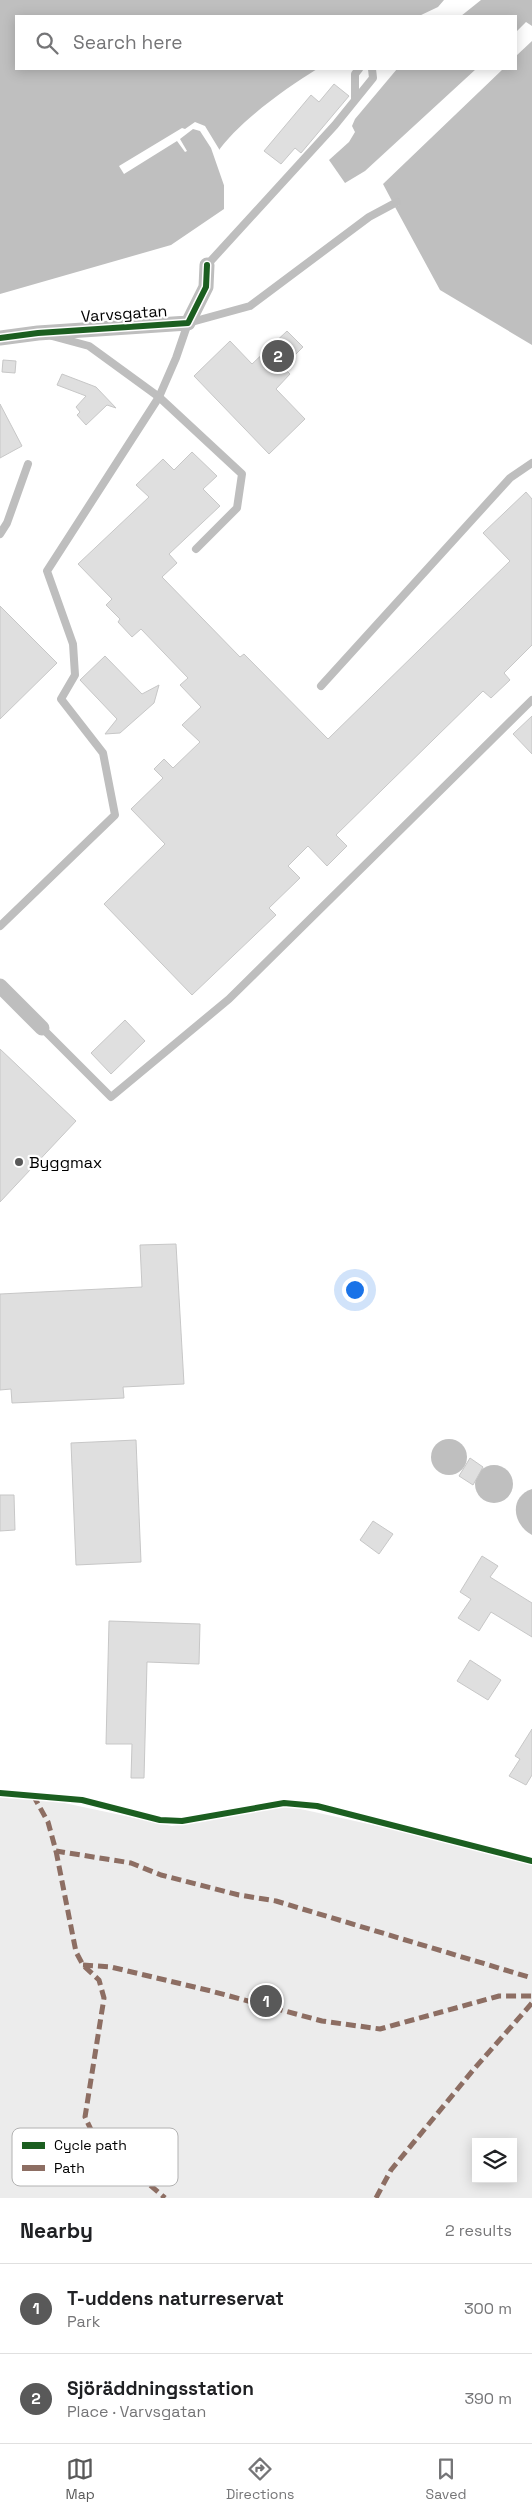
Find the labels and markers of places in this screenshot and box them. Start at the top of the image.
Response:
pin: 2 [262,337,294,375]
place label: Byggmax [29,1152,102,1173]
marker: Byggmax [13,1156,25,1168]
pin: 1 [250,1982,282,2020]

